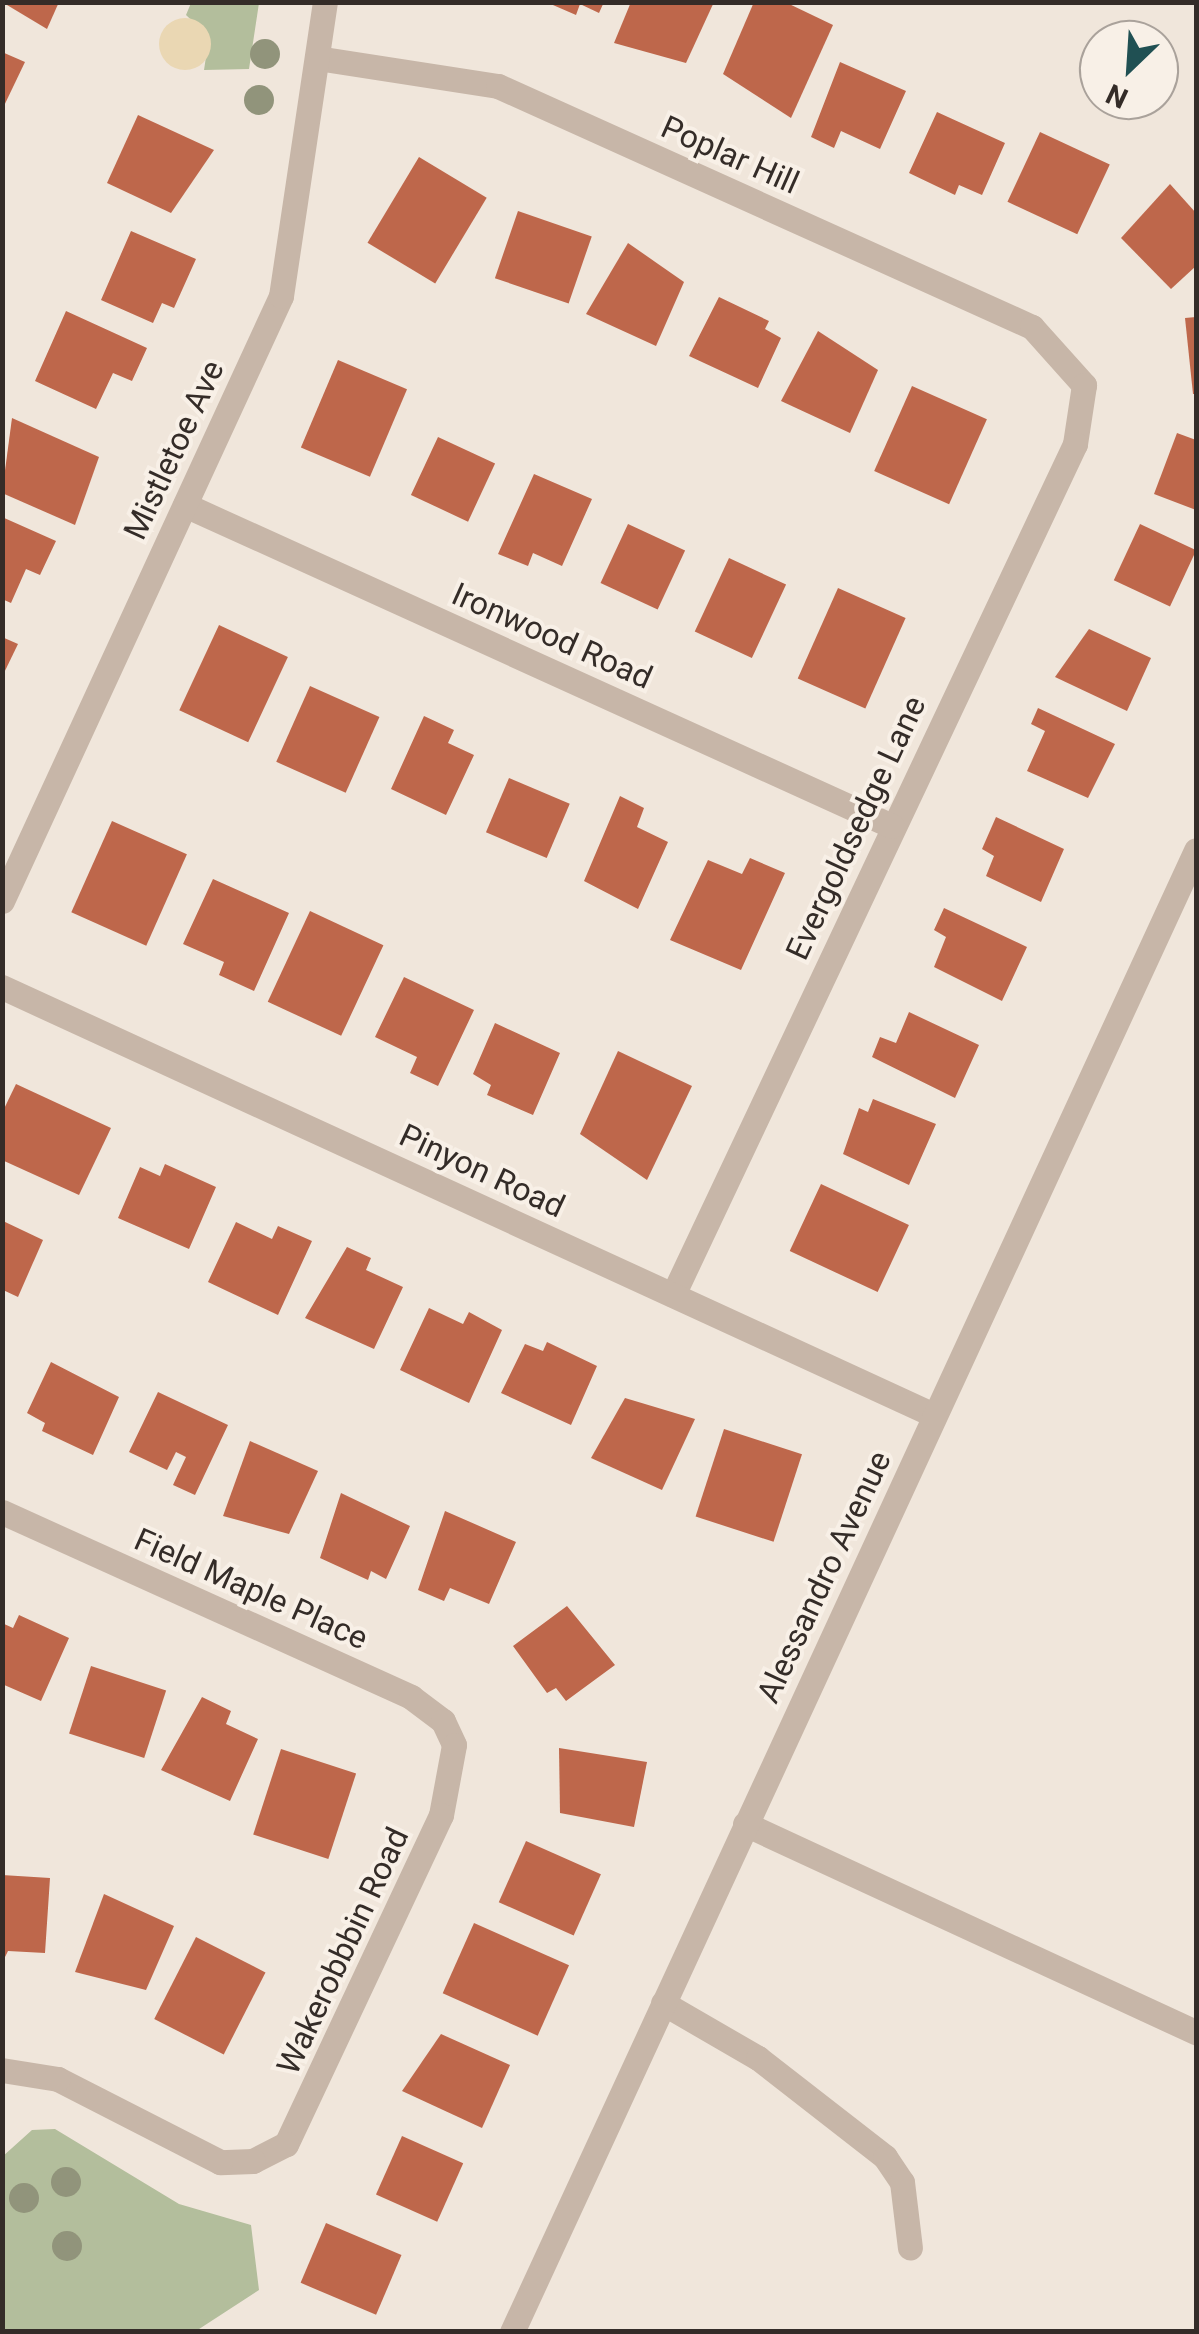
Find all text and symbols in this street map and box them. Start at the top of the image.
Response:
north arrow [1079,20,1179,120]
text: N [1101,77,1133,115]
street label: Poplar Hill [655,108,805,202]
street label: Mistletoe Ave [116,354,232,546]
street label: Ironwood Road [446,575,658,697]
street label: Evergoldsedge Lane [778,690,934,966]
street label: Pinyon Road [393,1116,571,1226]
street label: Alessandro Avenue [749,1445,899,1709]
street label: Field Maple Place [128,1520,374,1658]
street label: Wakerobbbin Road [269,1822,417,2080]

